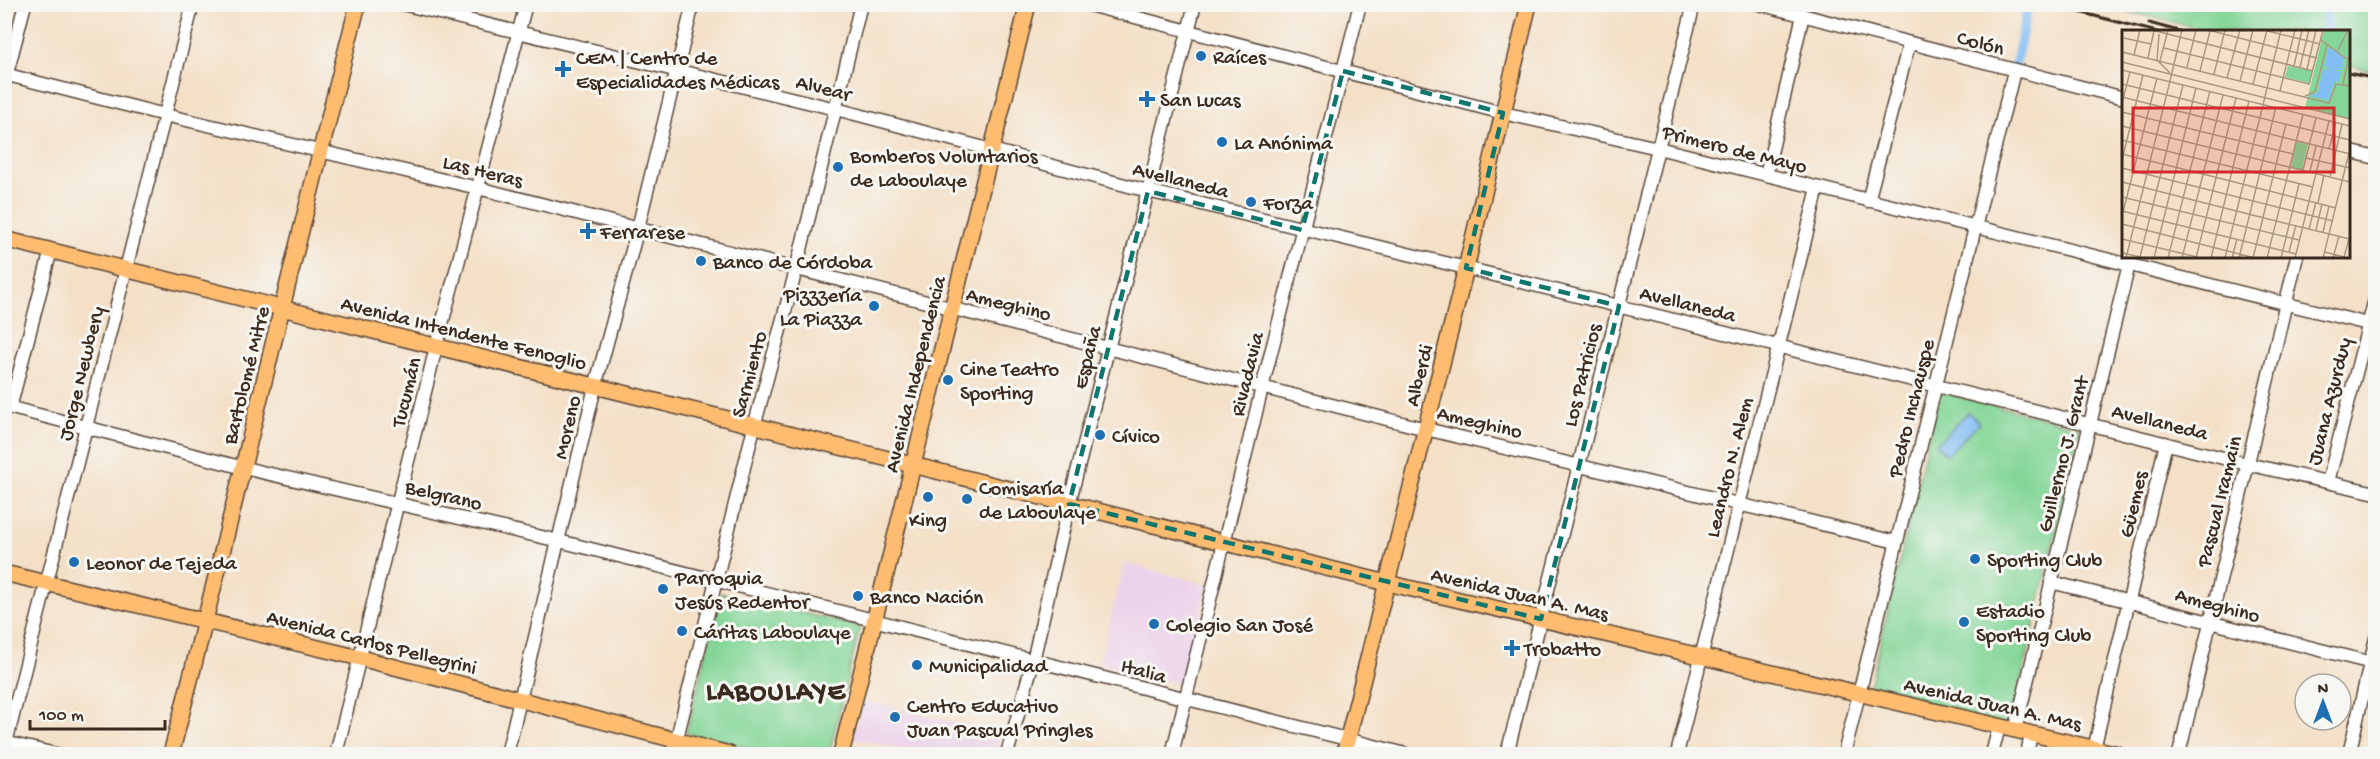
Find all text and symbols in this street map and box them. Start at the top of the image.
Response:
street label: Colón [1954,27,2006,64]
inset map [2122,30,2350,258]
place label: Raíces [1213,47,1267,72]
place label: CEM | Centro de Especialidades Médicas [576,48,780,97]
marker: Raíces [1194,49,1208,63]
marker: CEM | Centro de Especialidades Médicas [554,60,572,78]
street label: Alvear [793,71,855,110]
marker: San Lucas [1138,90,1156,108]
place label: San Lucas [1160,90,1242,115]
street label: Primero de Mayo [1658,121,1809,181]
place label: La Anónima [1234,133,1334,158]
marker: La Anónima [1215,135,1229,149]
place label: Bomberos Voluntarios de Laboulaye [849,146,1039,195]
street label: Las Heras [439,151,526,196]
street label: Avellaneda [1130,158,1232,207]
marker: Bomberos Voluntarios de Laboulaye [831,160,845,174]
place label: Forza [1262,193,1314,218]
marker: Forza [1244,195,1258,209]
place label: Ferrarese [599,222,686,247]
marker: Ferrarese [581,224,595,238]
place label: Banco de Córdoba [712,252,874,277]
marker: Banco de Córdoba [694,254,708,268]
street label: Avenida Independencia [881,273,954,476]
street label: Avellaneda [1637,282,1739,331]
street label: Ameghino [963,284,1053,329]
place label: Pizzzería La Piazza [780,285,863,334]
street label: Avenida Intendente Fenoglio [338,293,589,378]
marker: Pizzzería La Piazza [867,299,881,313]
street label: Bartolomé Mitre [219,303,278,448]
street label: Jorge Newbery [55,304,112,444]
street label: Los Patricios [1560,320,1610,430]
street label: España [1069,322,1110,392]
street label: Sarmiento [728,329,775,421]
street label: Rivadavia [1227,329,1272,420]
street label: Juana Azurduy [2303,335,2359,468]
street label: Pedro Inchauspe [1884,336,1943,482]
street label: Alberdi [1402,342,1441,410]
street label: Tucumán [387,355,429,432]
place label: Cine Teatro Sporting [960,359,1059,408]
street label: Guillermo J. Grant [2034,372,2097,535]
marker: Cine Teatro Sporting [941,373,955,387]
street label: Moreno [550,393,589,462]
street label: Leandro N. Alem [1702,395,1761,541]
street label: Avellaneda [2109,400,2211,449]
street label: Ameghino [1434,402,1524,446]
place label: Cívico [1112,426,1160,451]
marker: Cívico [1093,428,1107,442]
street label: Pascual Iramain [2193,434,2250,571]
street label: Güemes [2116,468,2155,540]
street label: Belgrano [401,476,484,518]
place label: Comisaría de Laboulaye [979,478,1097,527]
marker: King [921,490,935,504]
marker: Comisaría de Laboulaye [960,492,974,506]
place label: King [909,510,947,535]
place label: Sporting Club [1987,550,2102,575]
marker: Sporting Club [1968,552,1982,566]
place label: Leonor de Tejeda [86,553,238,578]
marker: Leonor de Tejeda [67,555,81,569]
street label: Avenida Juan A. Mas [1428,564,1612,629]
place label: Parroquia Jesús Redentor [674,568,811,617]
marker: Parroquia Jesús Redentor [656,582,670,596]
street label: Ameghino [2172,584,2262,631]
place label: Banco Nación [869,587,983,612]
marker: Banco Nación [851,589,865,603]
place label: Estadio Sporting Club [1976,601,2091,650]
street label: Avenida Carlos Pellegrini [264,606,479,683]
place label: Colegio San José [1166,615,1314,640]
marker: Estadio Sporting Club [1957,615,1971,629]
marker: Colegio San José [1147,617,1161,631]
place label: Cáritas Laboulaye [694,622,852,647]
marker: Cáritas Laboulaye [675,624,689,638]
place label: Trobatto [1523,639,1601,664]
marker: Trobatto [1505,641,1519,655]
street label: Italia [1118,655,1170,692]
place label: Municipalidad [929,656,1049,681]
marker: Municipalidad [910,658,924,672]
north arrow [2293,672,2353,732]
street label: Avenida Juan A. Mas [1901,674,2085,739]
district label: LABOULAYE [706,678,847,710]
text: N [2318,681,2329,700]
scale bar [30,693,165,731]
place label: Centro Educativo Juan Pascual Pringles [907,696,1094,745]
text: 100 m [38,706,84,727]
marker: Centro Educativo Juan Pascual Pringles [888,710,902,724]

